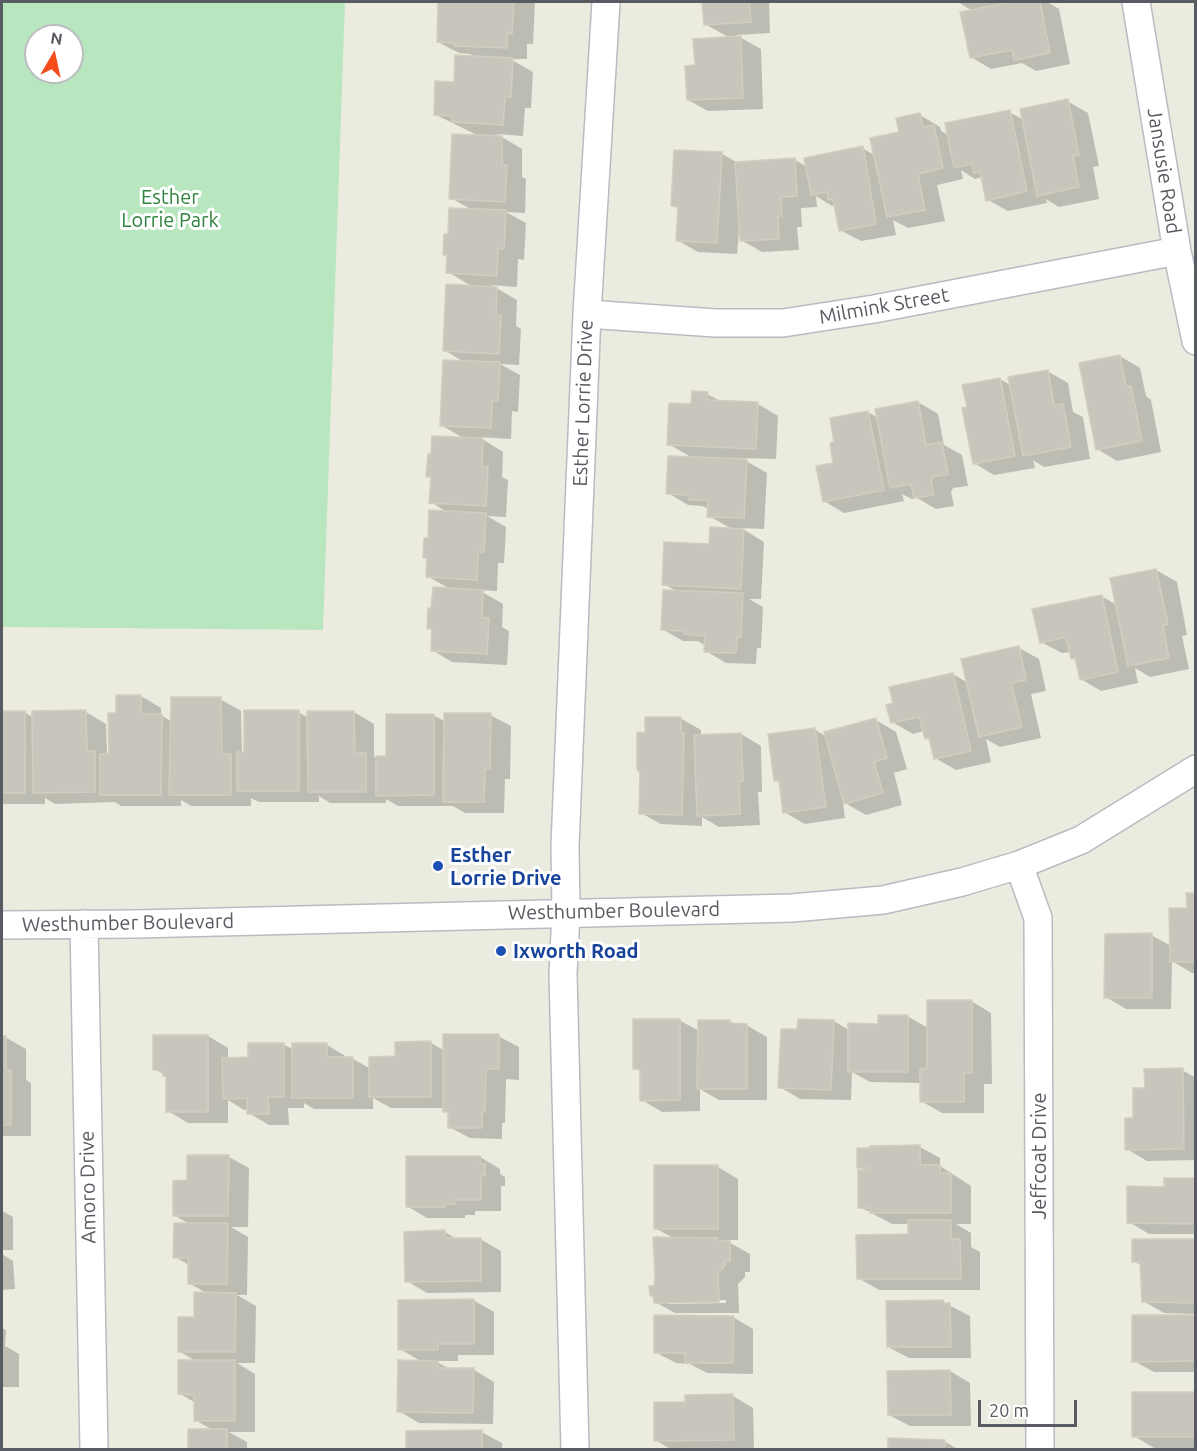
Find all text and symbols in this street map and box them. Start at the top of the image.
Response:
north arrow [24,24,84,84]
text: N [49,28,64,48]
street label: Jansusie Road [1142,106,1186,236]
park label: Esther Lorrie Park [121,185,219,232]
street label: Milmink Street [817,283,951,329]
street label: Esther Lorrie Drive [568,319,598,487]
place label: Esther Lorrie Drive [450,843,561,890]
marker: Esther Lorrie Drive [431,859,445,873]
street label: Westhumber Boulevard [508,897,720,925]
street label: Westhumber Boulevard [22,909,234,937]
place label: Ixworth Road [513,939,639,963]
marker: Ixworth Road [494,944,508,958]
street label: Jeffcoat Drive [1027,1092,1051,1220]
street label: Amoro Drive [75,1130,101,1244]
scale bar [981,1388,1080,1426]
text: 20 m [989,1400,1029,1420]

